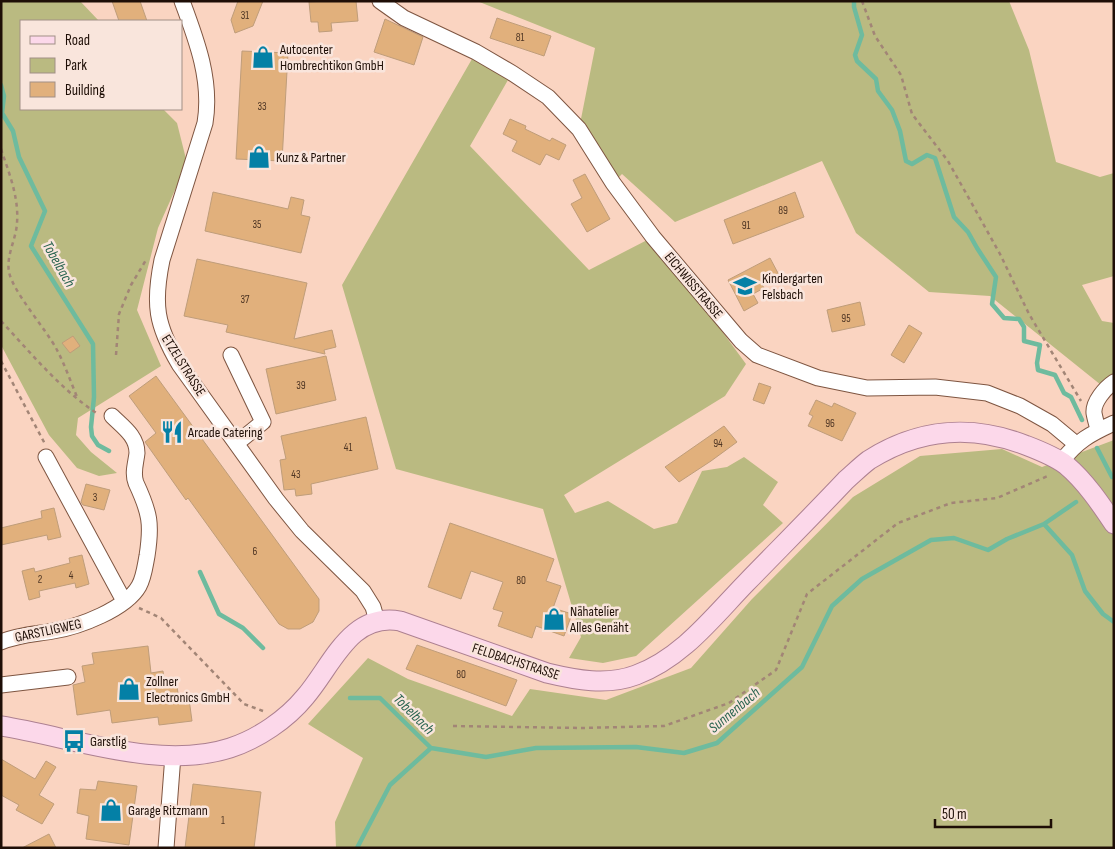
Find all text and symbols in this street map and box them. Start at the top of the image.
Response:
house number: 31 [241,9,249,22]
legend [20,20,182,110]
text: Road [65,31,90,50]
house number: 81 [516,31,524,44]
place label: Autocenter Hombrechtikon GmbH [279,41,384,74]
shop icon: Autocenter Hombrechtikon GmbH [250,44,276,70]
text: Park [65,56,87,75]
text: Building [65,81,105,100]
house number: 33 [257,100,267,113]
shop icon: Kunz & Partner [246,144,272,170]
place label: Kunz & Partner [276,149,346,166]
house number: 89 [778,204,788,217]
house number: 35 [252,218,262,231]
house number: 91 [742,219,751,232]
water label: Tobelbach [38,238,79,291]
street label: EICHWISSTRASSE [661,249,727,322]
place label: Kindergarten Felsbach [762,270,823,303]
school or university icon: Kindergarten Felsbach [732,273,758,299]
house number: 37 [240,293,250,306]
house number: 95 [841,312,851,325]
street label: ETZELSTRASSE [158,331,209,399]
house number: 39 [296,379,306,392]
house number: 96 [825,417,835,430]
restaurant icon: Arcade Catering [159,419,185,445]
place label: Arcade Catering [187,424,263,441]
house number: 94 [713,437,723,450]
house number: 41 [344,441,352,454]
house number: 43 [291,468,301,481]
house number: 3 [93,491,98,504]
house number: 6 [253,545,258,558]
house number: 4 [69,569,74,582]
house number: 2 [38,573,43,586]
house number: 80 [516,574,526,587]
place label: Nähatelier Alles Genäht [569,603,629,636]
shop icon: Nähatelier Alles Genäht [541,606,567,632]
street label: GARSTLIGWEG [13,615,83,646]
street label: FELDBACHSTRASSE [470,639,562,684]
house number: 80 [456,668,466,681]
place label: Zollner Electronics GmbH [146,673,230,706]
shop icon: Zollner Electronics GmbH [116,676,142,702]
water label: Sunnenbach [705,683,764,737]
water label: Tobelbach [389,690,438,739]
bus stop icon: Garstlig [61,728,87,754]
place label: Garstlig [90,733,127,750]
scale bar [935,796,1051,828]
shop icon: Garage Ritzmann [98,797,124,823]
place label: Garage Ritzmann [128,802,208,819]
text: 50 m [942,805,967,824]
house number: 1 [221,814,225,827]

